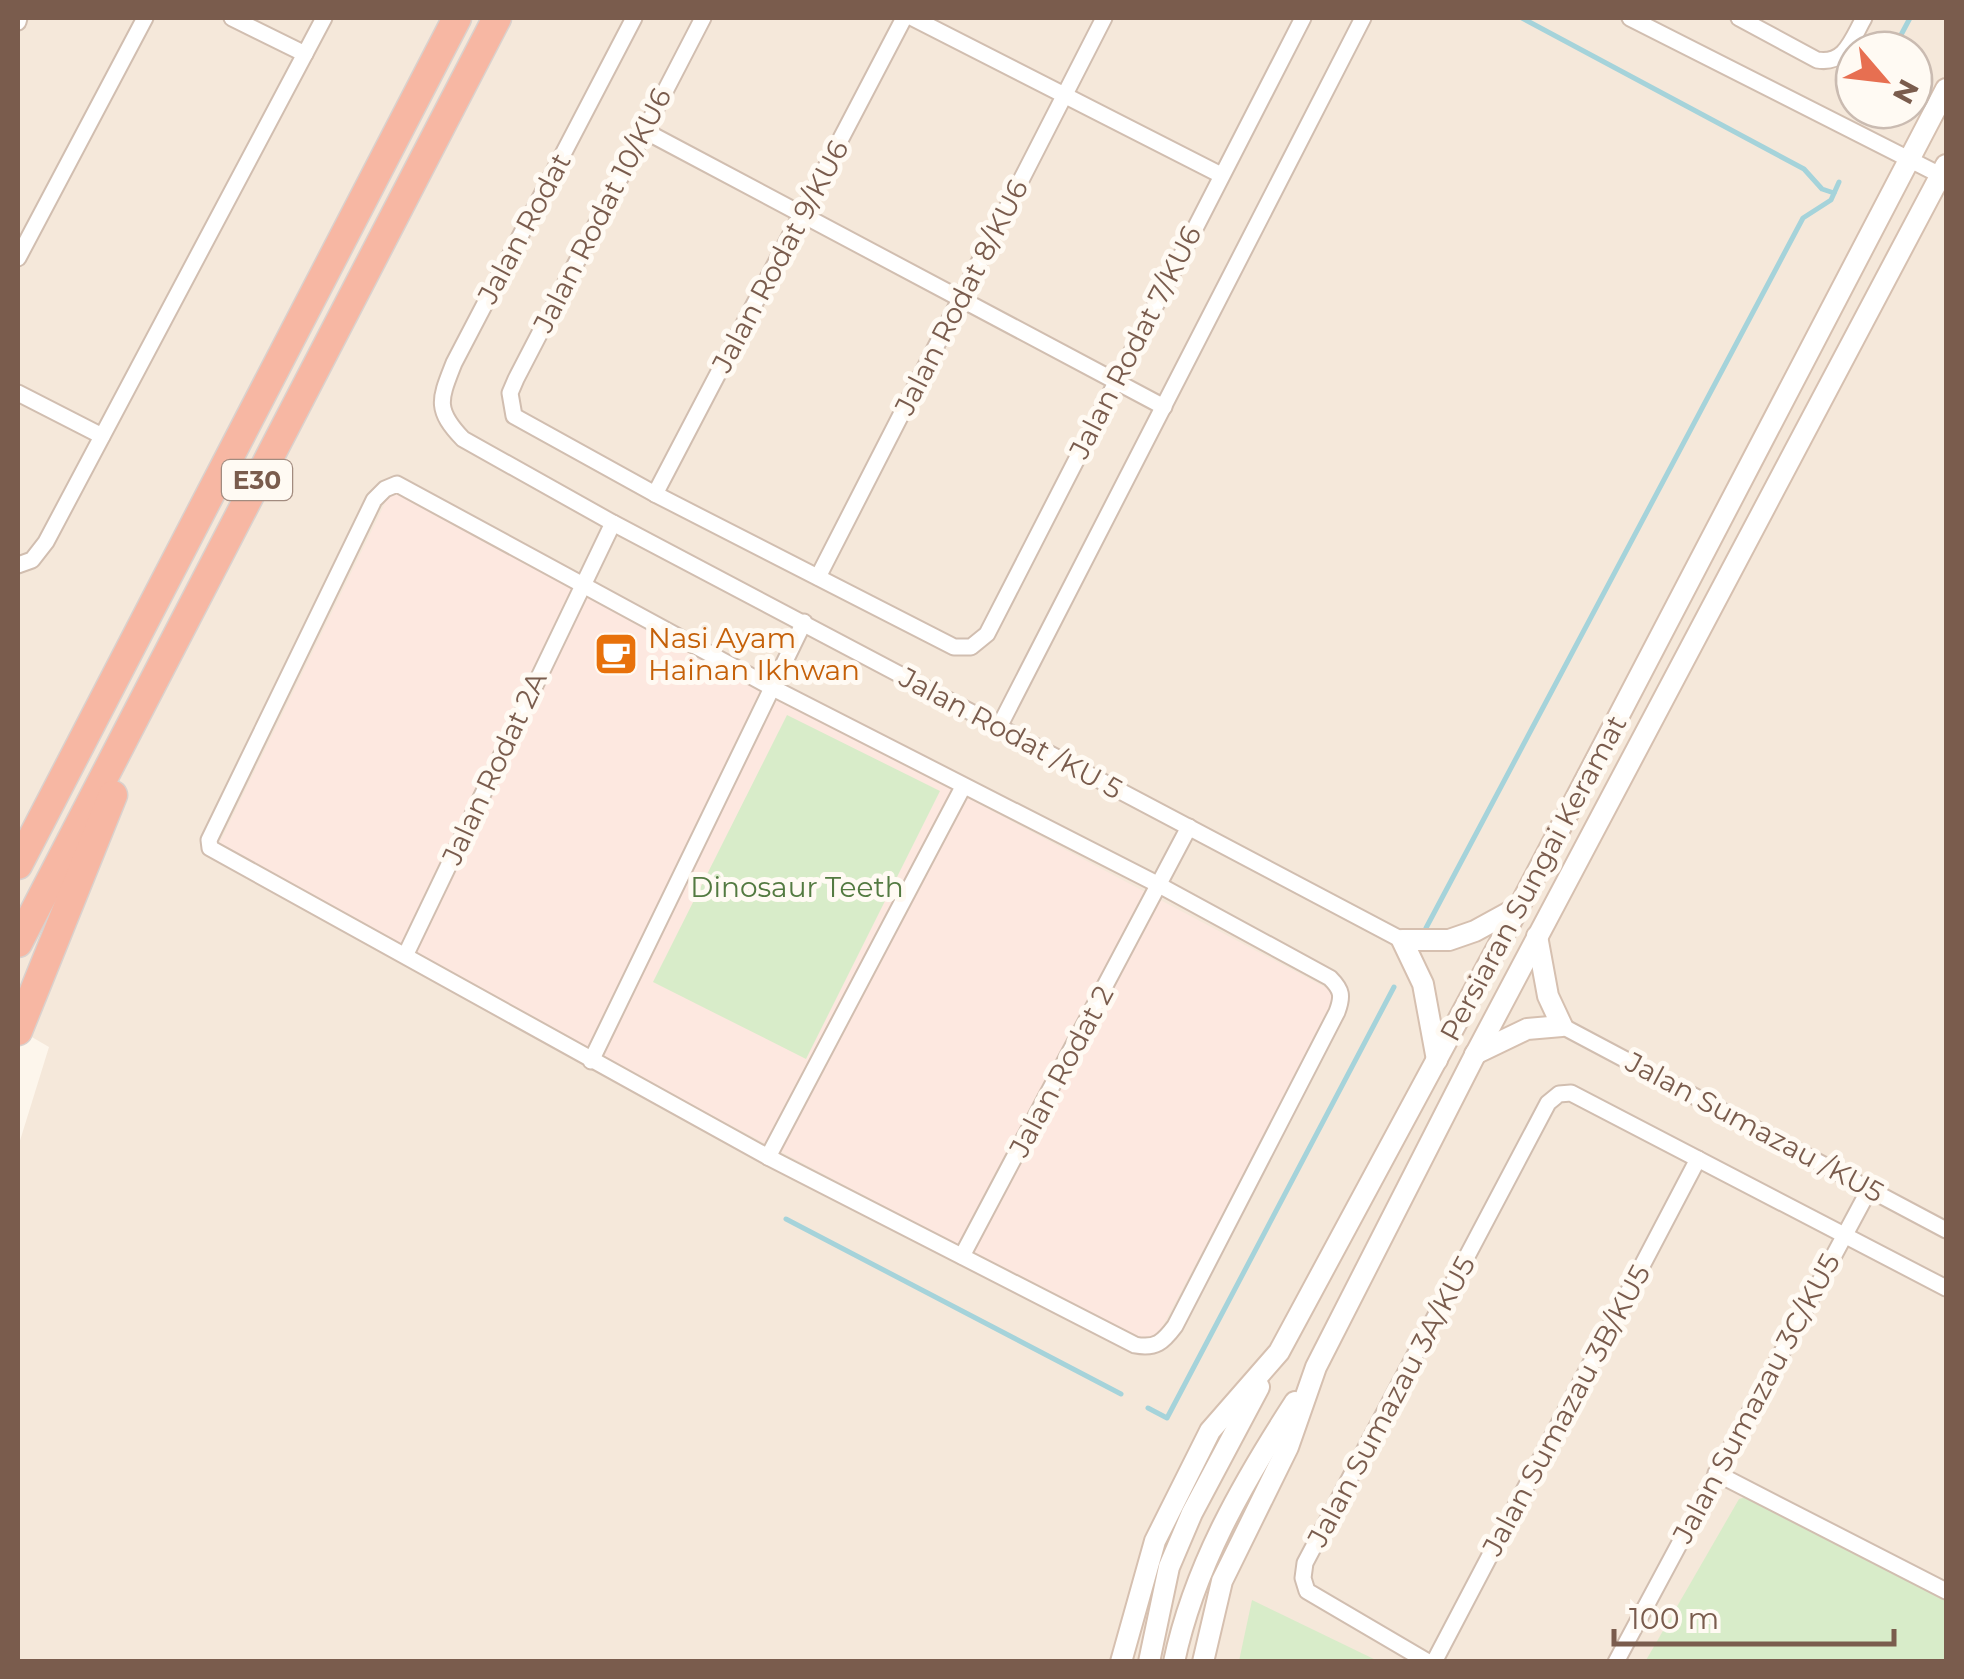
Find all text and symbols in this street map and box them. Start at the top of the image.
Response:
north arrow [1834,30,1934,130]
text: N [1886,74,1926,110]
street label: Jalan Rodat 10/KU6 [525,82,678,339]
street label: Jalan Rodat 9/KU6 [704,134,855,379]
street label: Jalan Rodat [470,147,578,310]
street label: Jalan Rodat 8/KU6 [887,174,1035,421]
street label: Jalan Rodat 7/KU6 [1061,220,1208,465]
road number: E30 [222,460,292,500]
place label: Nasi Ayam Hainan Ikhwan [648,621,860,687]
cafe icon: Nasi Ayam Hainan Ikhwan [593,631,639,677]
street label: Jalan Rodat /KU 5 [893,659,1128,806]
street label: Jalan Rodat 2A [434,665,554,871]
street label: Persiaran Sungai Keramat [1432,709,1634,1047]
park label: Dinosaur Teeth [690,870,904,904]
street label: Jalan Rodat 2 [1001,980,1120,1163]
street label: Jalan Sumazau /KU5 [1619,1044,1890,1209]
street label: Jalan Sumazau 3C/KU5 [1665,1248,1847,1549]
street label: Jalan Sumazau 3A/KU5 [1299,1250,1482,1553]
street label: Jalan Sumazau 3B/KU5 [1474,1259,1657,1562]
scale bar [1614,1584,1894,1646]
text: 100 m [1629,1600,1719,1637]

